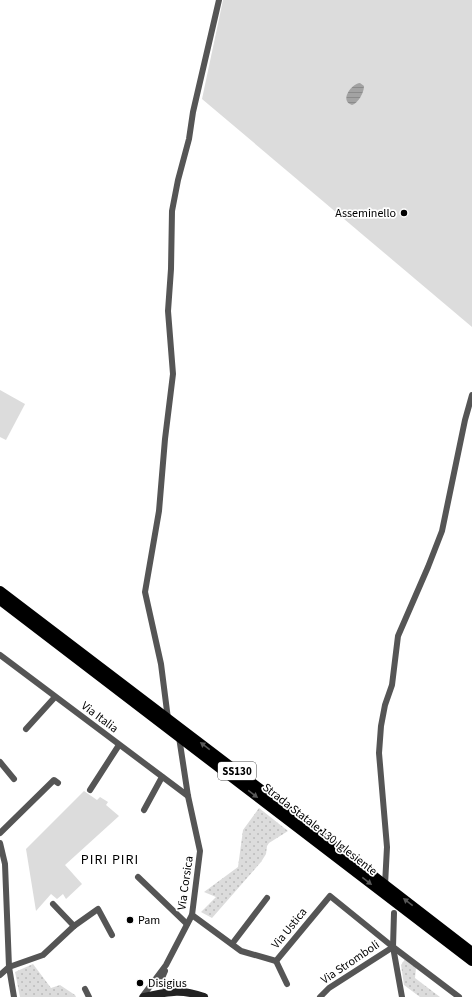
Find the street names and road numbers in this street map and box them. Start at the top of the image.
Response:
street label: Via Italia [78,698,122,737]
road number: SS130 [218,762,256,780]
street label: Strada Statale 130 Iglesiente [259,779,381,880]
street label: Via Corsica [173,855,198,911]
street label: Via Ustica [268,904,311,953]
street label: Via Stromboli [318,936,383,988]

